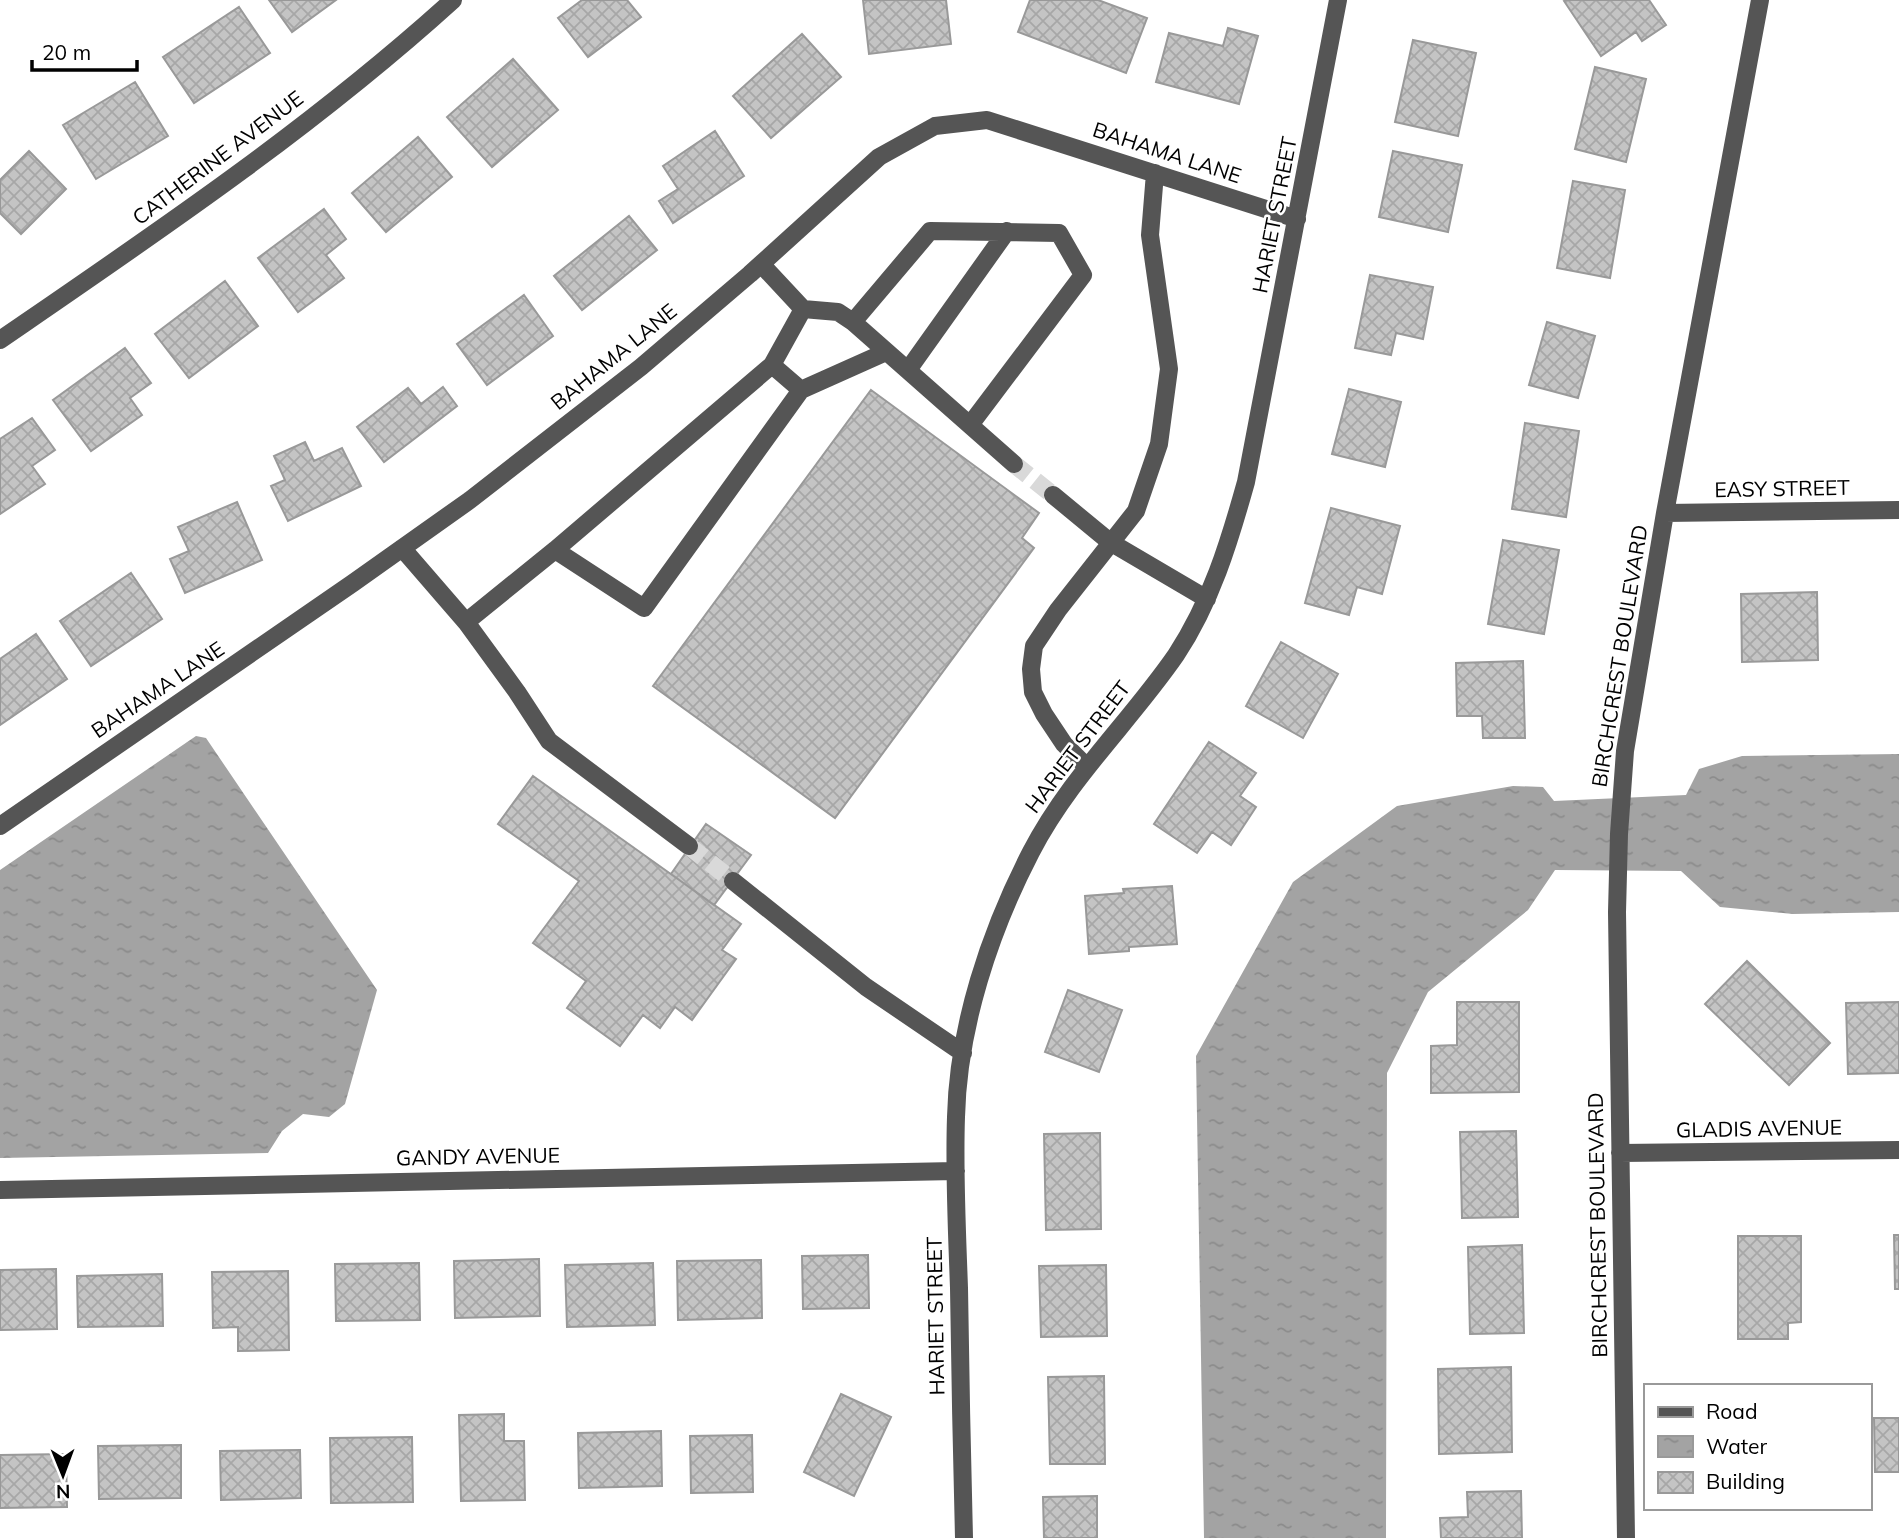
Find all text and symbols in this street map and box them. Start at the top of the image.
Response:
scale bar [32,28,136,72]
text: 20 m [42,39,91,65]
street label: CATHERINE AVENUE [127,85,308,230]
street label: BAHAMA LANE [1090,116,1245,188]
street label: HARIET STREET [1246,134,1302,295]
street label: BAHAMA LANE [545,298,682,415]
street label: EASY STREET [1714,474,1850,502]
street label: BIRCHCREST BOULEVARD [1585,523,1653,789]
street label: BAHAMA LANE [86,635,229,743]
street label: HARIET STREET [1019,675,1136,818]
street label: BIRCHCREST BOULEVARD [1582,1092,1612,1358]
street label: GLADIS AVENUE [1676,1114,1842,1142]
street label: GANDY AVENUE [396,1142,560,1170]
street label: HARIET STREET [921,1236,949,1396]
legend [1644,1384,1871,1510]
text: Road [1706,1398,1757,1424]
text: Water [1706,1433,1767,1459]
north arrow [28,1440,98,1510]
text: Building [1706,1468,1785,1494]
text: N [56,1480,71,1504]

